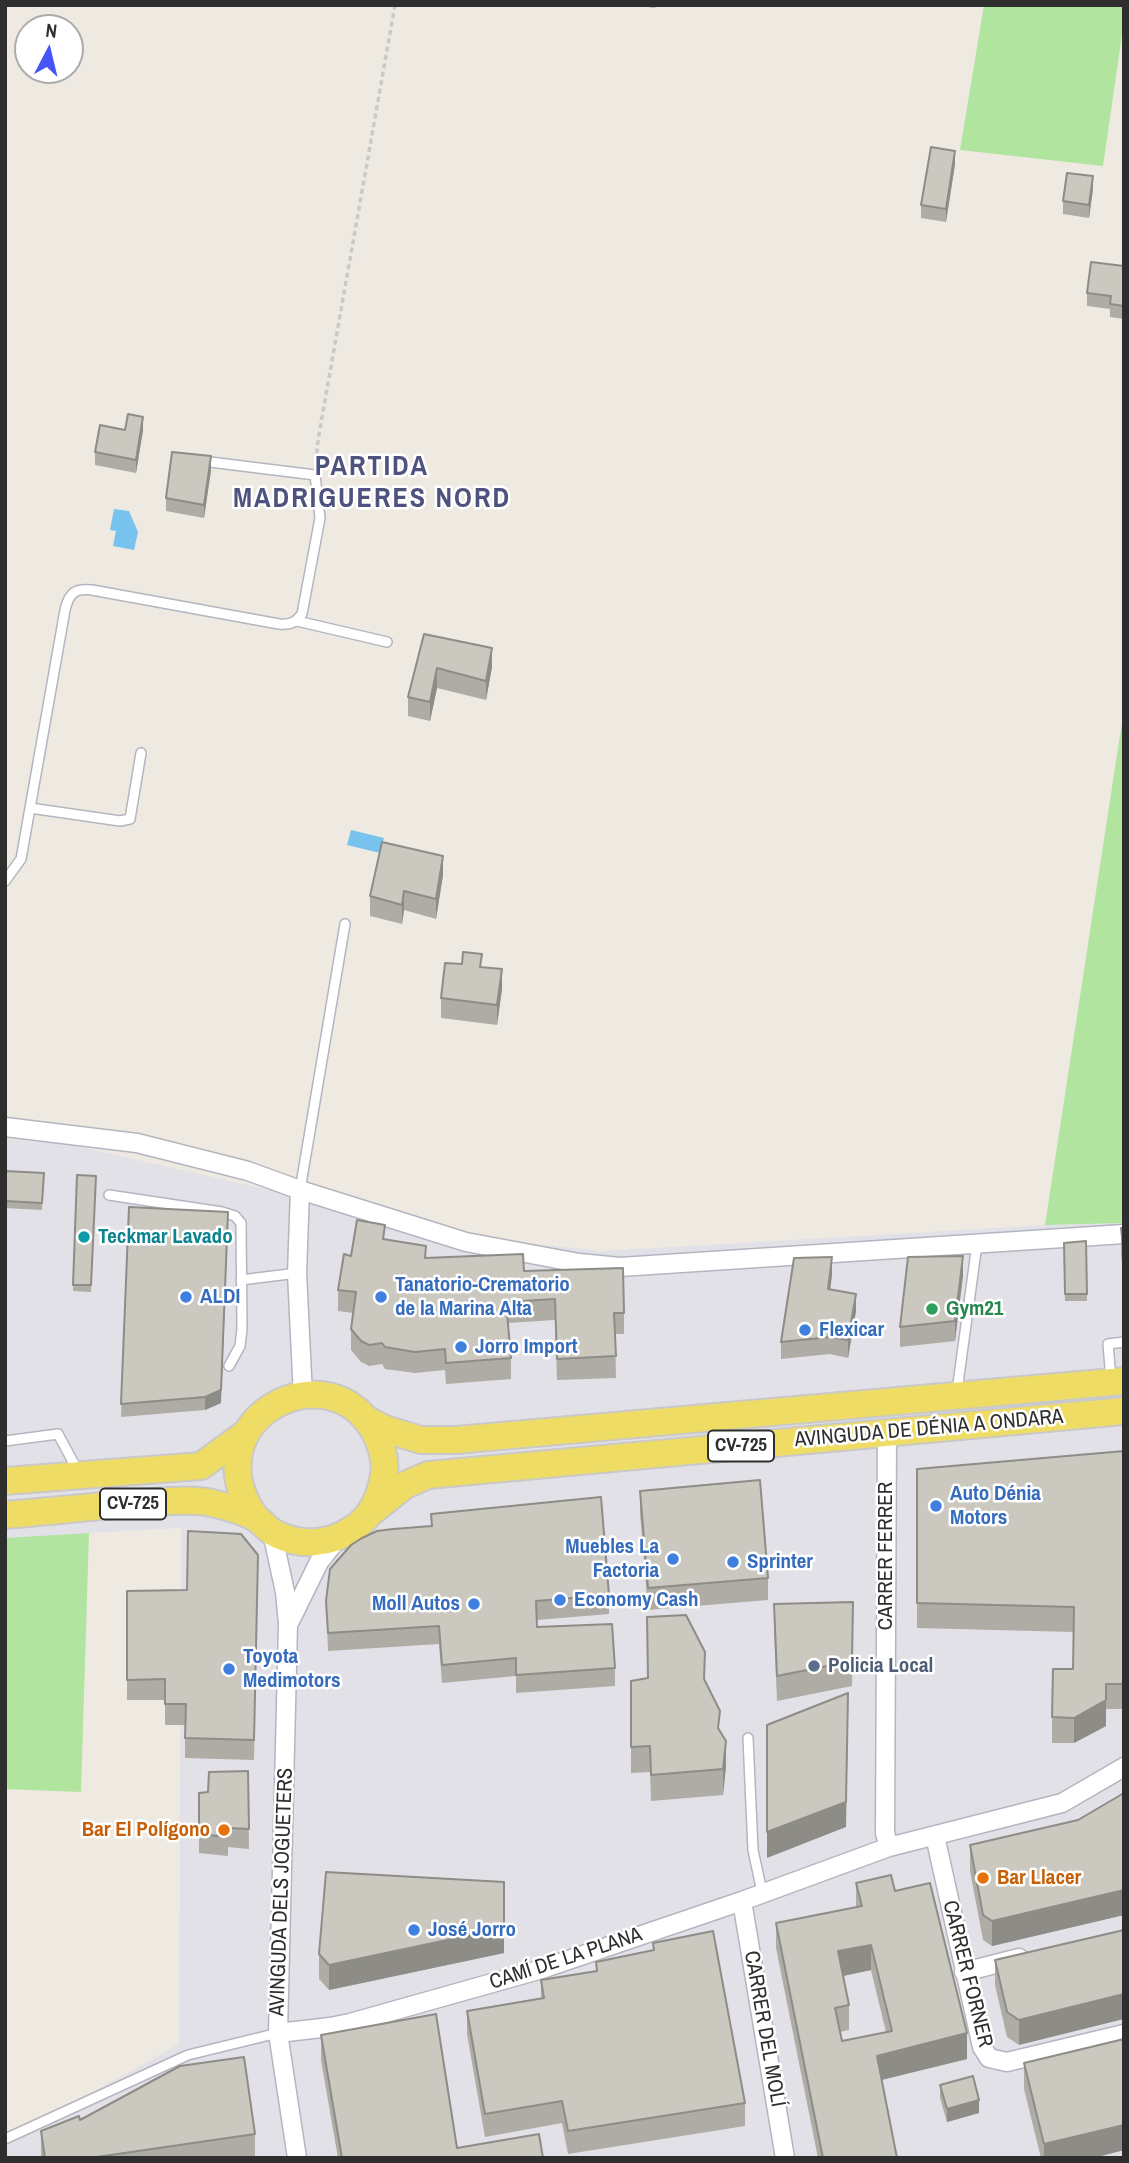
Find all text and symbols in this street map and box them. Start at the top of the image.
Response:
north arrow [14,14,84,84]
text: N [44,17,58,44]
district label: PARTIDA MADRIGUERES NORD [235,450,509,516]
place label: Teckmar Lavado [98,1224,233,1250]
marker: Teckmar Lavado [76,1229,92,1245]
place label: Tanatorio-Crematorio de la Marina Alta [395,1272,570,1322]
place label: ALDI [200,1284,240,1310]
marker: ALDI [178,1289,194,1305]
marker: Tanatorio-Crematorio de la Marina Alta [373,1289,389,1305]
place label: Gym21 [946,1296,1003,1322]
marker: Gym21 [924,1301,940,1317]
place label: Flexicar [819,1317,884,1343]
marker: Flexicar [797,1322,813,1338]
place label: Jorro Import [475,1334,577,1360]
marker: Jorro Import [453,1339,469,1355]
street label: AVINGUDA DE DÉNIA A ONDARA [794,1405,1064,1453]
road number: CV-725 [708,1430,774,1462]
place label: Auto Dénia Motors [950,1481,1041,1531]
street label: CARRER FERRER [873,1482,899,1630]
road number: CV-725 [100,1488,166,1520]
marker: Auto Dénia Motors [928,1498,944,1514]
place label: Muebles La Factoria [565,1534,659,1584]
place label: Sprinter [747,1549,813,1575]
marker: Muebles La Factoria [665,1551,681,1567]
marker: Sprinter [725,1554,741,1570]
place label: Economy Cash [574,1587,698,1613]
place label: Moll Autos [372,1591,460,1617]
marker: Economy Cash [552,1592,568,1608]
marker: Moll Autos [466,1596,482,1612]
place label: Toyota Medimotors [243,1644,341,1694]
place label: Policia Local [828,1653,933,1679]
marker: Policia Local [806,1658,822,1674]
marker: Toyota Medimotors [221,1661,237,1677]
street label: AVINGUDA DELS JOGUETERS [265,1767,299,2017]
place label: Bar El Polígono [82,1817,210,1843]
marker: Bar El Polígono [216,1822,232,1838]
place label: Bar Llacer [997,1865,1081,1891]
marker: Bar Llacer [975,1870,991,1886]
street label: CARRER FORNER [937,1898,997,2050]
place label: José Jorro [428,1917,516,1943]
marker: José Jorro [406,1922,422,1938]
street label: CAMÍ DE LA PLANA [487,1922,645,1996]
street label: CARRER DEL MOLÍ [738,1949,790,2109]

